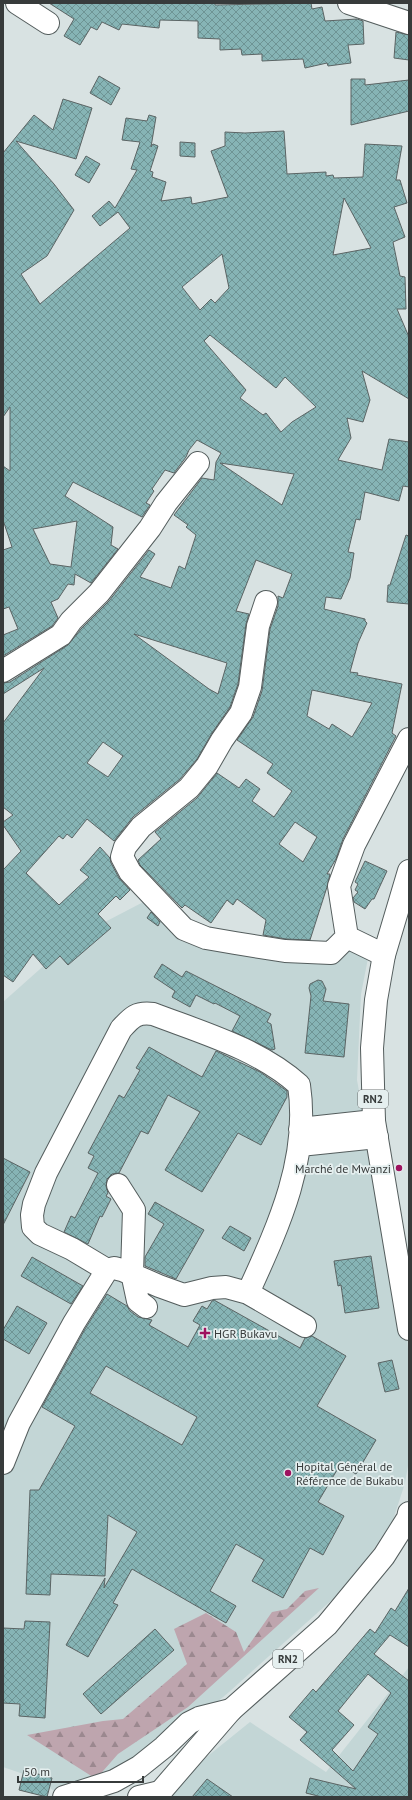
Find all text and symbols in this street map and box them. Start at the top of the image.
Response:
road number: RN2 [358,1090,388,1108]
place label: Marché de Mwanzi [295,1161,391,1176]
marker: Marché de Mwanzi [394,1163,404,1173]
place label: HGR Bukavu [214,1326,277,1341]
marker: HGR Bukavu [199,1327,211,1339]
place label: Hopital Général de Référence de Bukabu [296,1459,404,1488]
marker: Hopital Général de Référence de Bukabu [283,1468,293,1478]
road number: RN2 [273,1650,303,1668]
scale bar [18,1758,143,1784]
text: 50 m [24,1764,50,1779]

